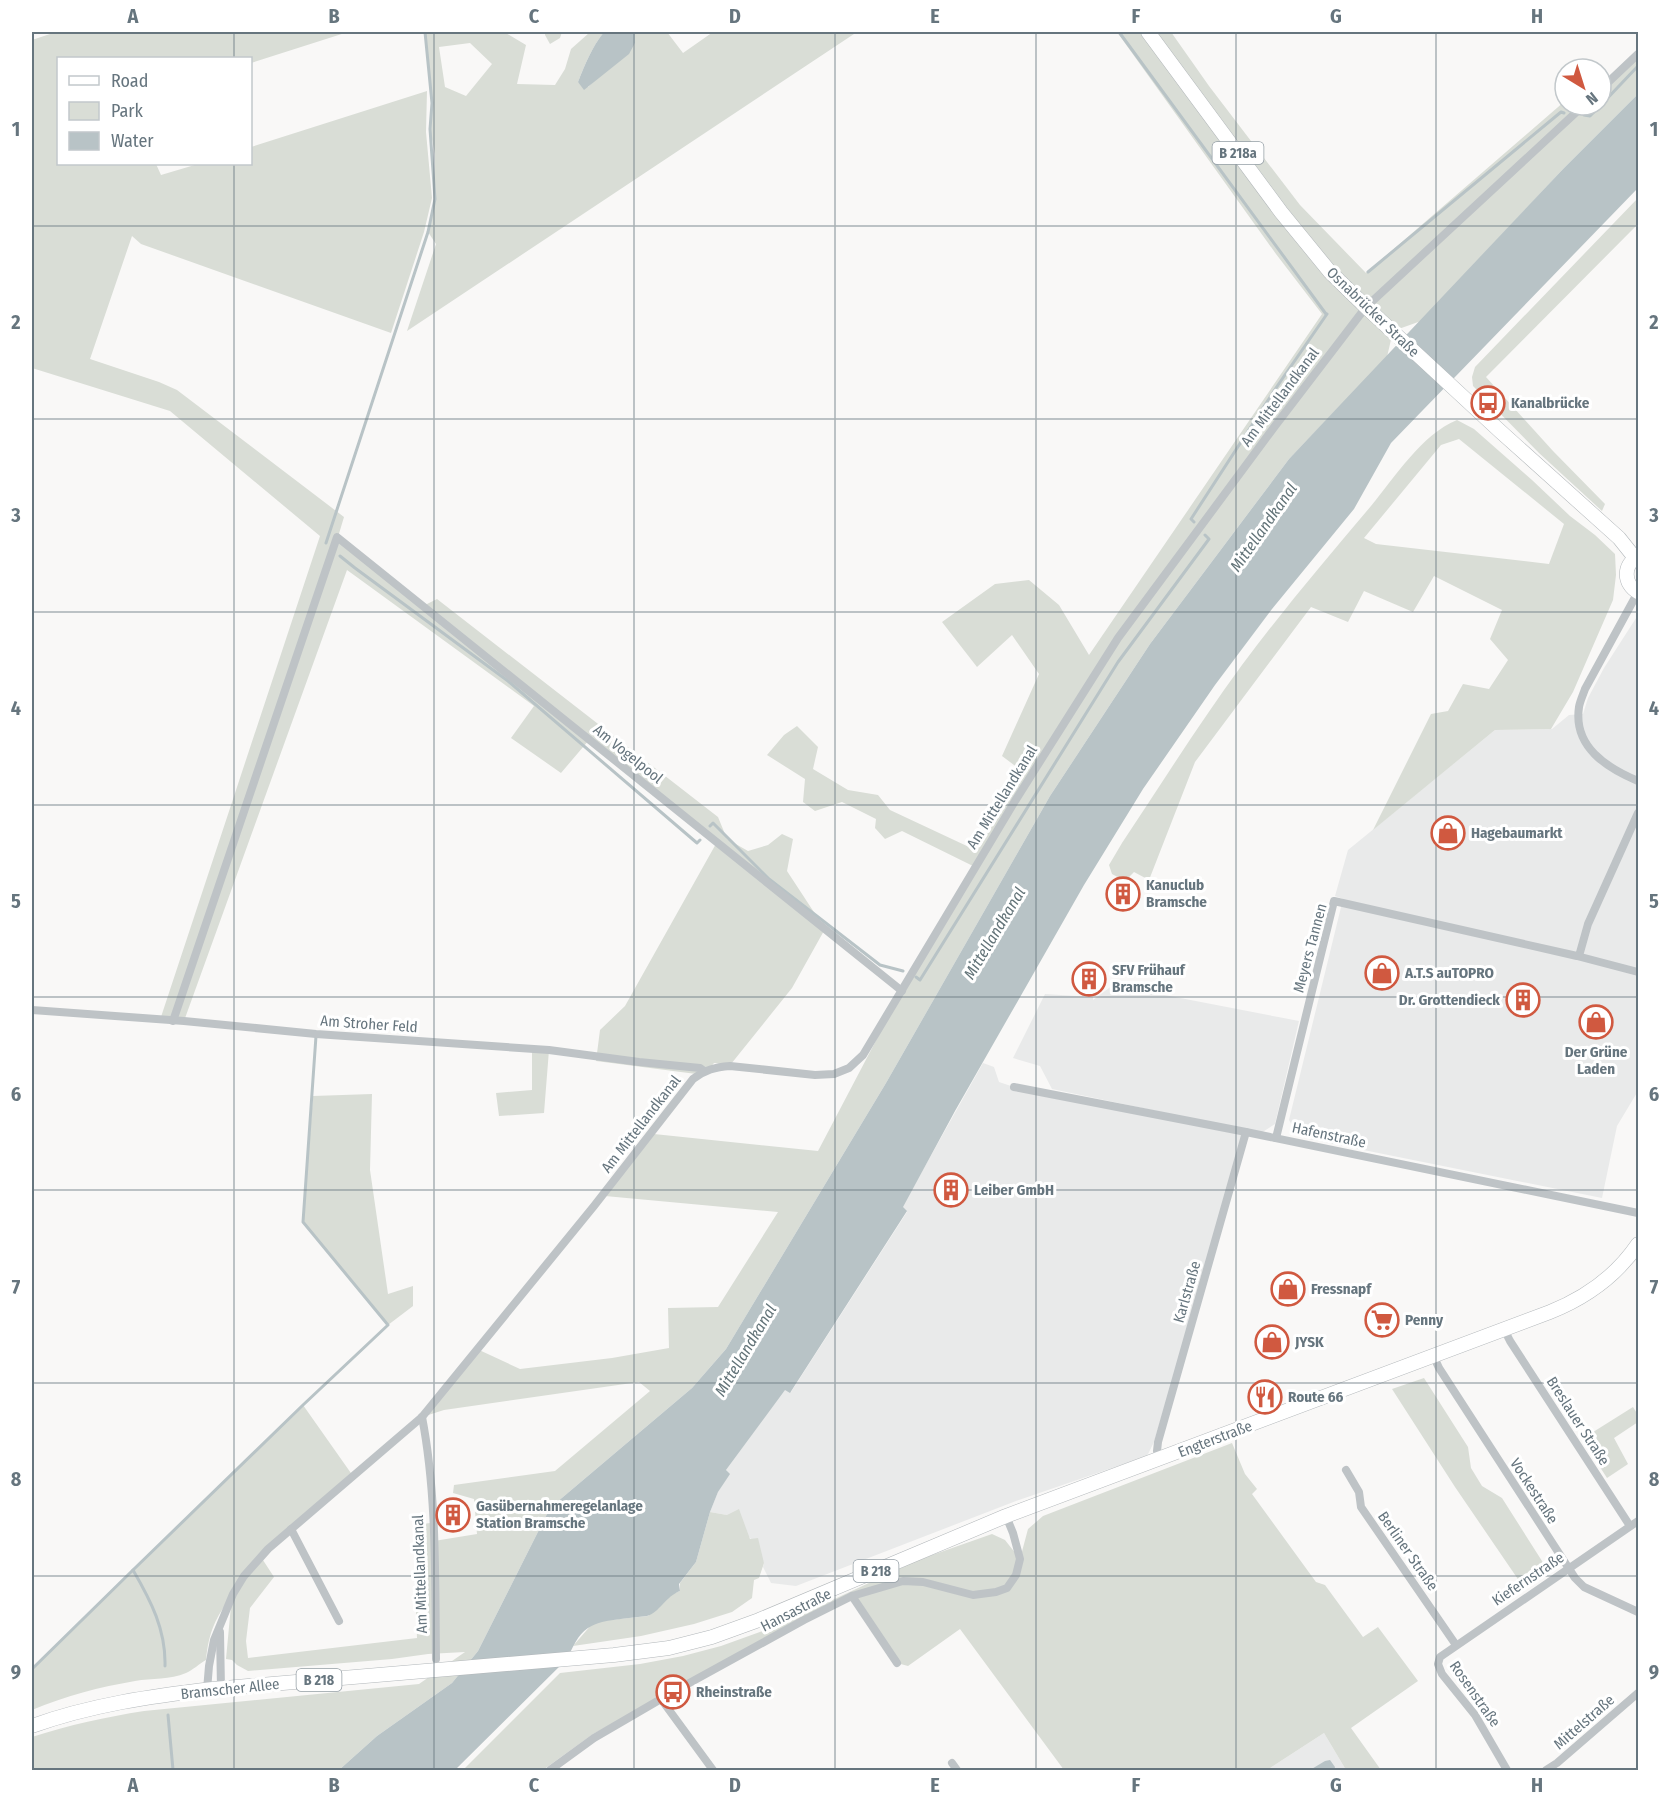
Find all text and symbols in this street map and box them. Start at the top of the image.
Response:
text: A [127,4,140,28]
text: B [328,4,340,28]
text: C [529,4,540,28]
text: D [729,4,741,28]
text: E [930,4,940,28]
text: F [1132,4,1141,28]
text: G [1330,4,1342,28]
text: H [1531,4,1543,28]
legend [57,57,252,165]
north arrow [1553,57,1613,117]
text: Road [111,70,148,92]
text: N [1582,88,1602,109]
text: Park [111,100,144,122]
text: 1 [12,117,20,141]
text: 1 [1650,117,1658,141]
text: Water [111,130,154,152]
road number: B 218a [1212,142,1264,164]
street label: Osnabrücker Straße [1323,263,1423,361]
text: 2 [10,310,21,334]
text: 2 [1648,310,1659,334]
street label: Am Mittellandkanal [1237,344,1323,450]
bus stop icon: Kanalbrücke [1470,385,1506,421]
place label: Kanalbrücke [1511,394,1590,412]
water label: Mittellandkanal [1226,479,1301,575]
text: 3 [10,503,21,527]
text: 3 [1648,503,1659,527]
text: 4 [11,696,21,720]
text: 4 [1649,696,1659,720]
street label: Am Vogelpool [590,721,666,787]
street label: Am Mittellandkanal [963,742,1041,852]
shop icon: Hagebaumarkt [1430,815,1466,851]
place label: Hagebaumarkt [1471,824,1563,842]
building icon: Kanuclub Bramsche [1105,876,1141,912]
place label: Kanuclub Bramsche [1146,876,1207,911]
water label: Mittellandkanal [960,884,1029,983]
text: 5 [11,889,21,913]
text: 5 [1649,889,1659,913]
street label: Meyers Tannen [1289,901,1331,995]
shop icon: A.T.S auTOPRO [1364,955,1400,991]
building icon: SFV Frühauf Bramsche [1071,961,1107,997]
place label: SFV Frühauf Bramsche [1112,961,1186,996]
place label: A.T.S auTOPRO [1404,964,1494,982]
building icon: Dr. Grottendieck [1505,982,1541,1018]
place label: Dr. Grottendieck [1399,991,1500,1009]
shop icon: Der Grüne Laden [1578,1004,1614,1040]
street label: Am Stroher Feld [320,1012,418,1036]
place label: Der Grüne Laden [1565,1043,1628,1078]
street label: Am Mittellandkanal [597,1072,685,1176]
text: 6 [11,1082,21,1106]
text: 6 [1649,1082,1659,1106]
street label: Hafenstraße [1290,1118,1368,1152]
building icon: Leiber GmbH [933,1172,969,1208]
place label: Leiber GmbH [974,1181,1054,1199]
street label: Karlstraße [1170,1259,1204,1325]
shop icon: Fressnapf [1270,1271,1306,1307]
text: 7 [12,1275,21,1299]
text: 7 [1650,1275,1659,1299]
place label: Fressnapf [1311,1280,1372,1298]
water label: Mittellandkanal [711,1301,780,1400]
supermarket icon: Penny [1364,1302,1400,1338]
place label: Penny [1405,1311,1444,1329]
shop icon: JYSK [1254,1324,1290,1360]
place label: JYSK [1294,1333,1324,1351]
street label: Breslauer Straße [1543,1373,1613,1469]
restaurant icon: Route 66 [1247,1379,1283,1415]
place label: Route 66 [1288,1388,1344,1406]
street label: Engterstraße [1175,1417,1255,1461]
street label: Vockestraße [1506,1455,1562,1527]
text: 8 [11,1467,22,1491]
text: 8 [1649,1467,1660,1491]
building icon: Gasübernahmeregelanlage Station Bramsche [435,1497,471,1533]
place label: Gasübernahmeregelanlage Station Bramsche [476,1497,643,1532]
street label: Berliner Straße [1374,1508,1442,1594]
street label: Am Mittellandkanal [409,1514,431,1634]
street label: Kiefernstraße [1489,1548,1567,1610]
road number: B 218 [854,1560,898,1582]
street label: Hansastraße [758,1585,834,1635]
street label: Rosenstraße [1446,1658,1504,1730]
text: 9 [11,1660,21,1684]
text: 9 [1649,1660,1659,1684]
road number: B 218 [296,1669,342,1691]
bus stop icon: Rheinstraße [655,1674,691,1710]
street label: Bramscher Allee [180,1675,280,1703]
place label: Rheinstraße [696,1683,772,1701]
street label: Mittelstraße [1550,1691,1618,1753]
text: A [127,1773,140,1797]
text: B [328,1773,340,1797]
text: C [529,1773,540,1797]
text: D [729,1773,741,1797]
text: E [930,1773,940,1797]
text: F [1132,1773,1141,1797]
text: G [1330,1773,1342,1797]
text: H [1531,1773,1543,1797]

